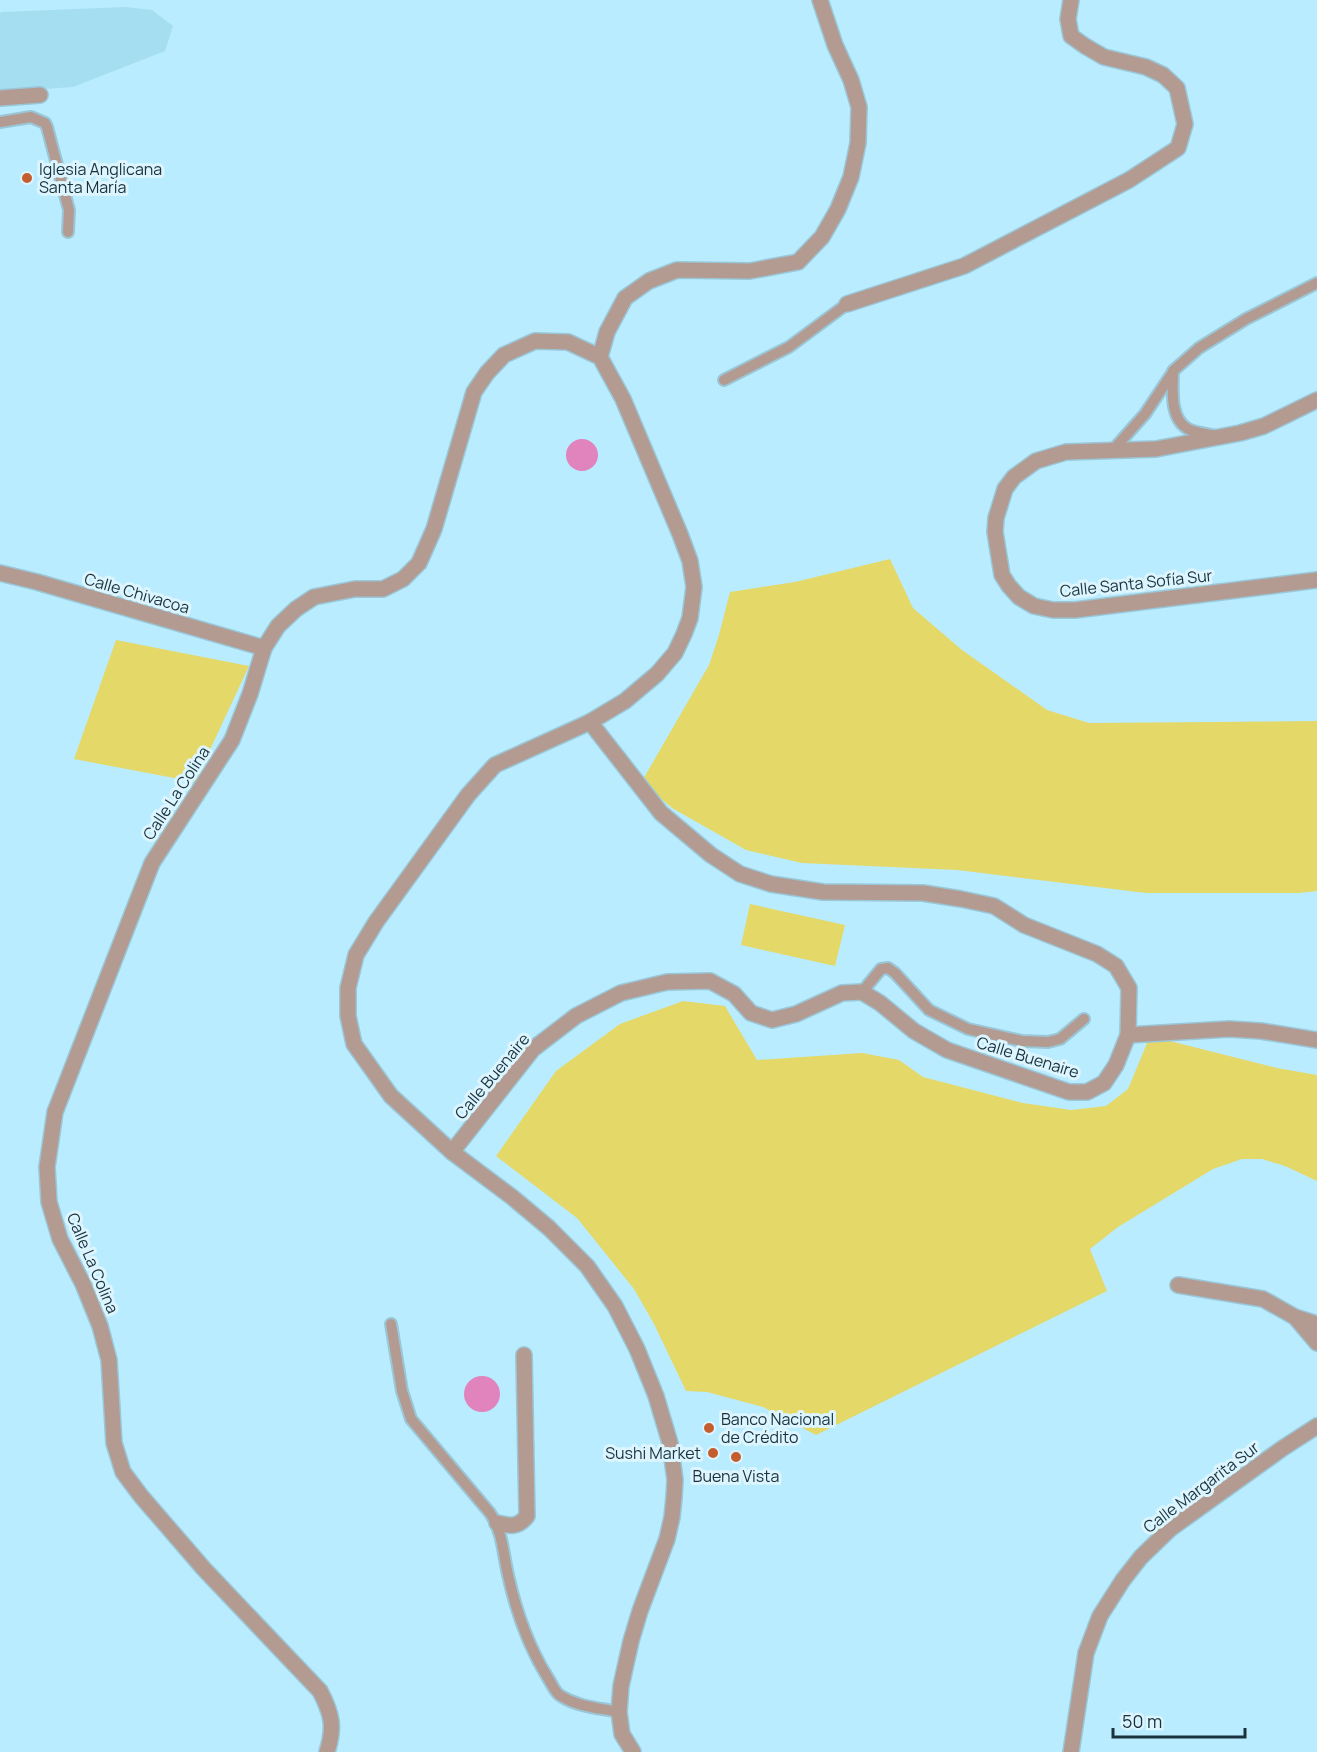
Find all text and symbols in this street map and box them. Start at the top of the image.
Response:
place label: Iglesia Anglicana Santa María [39,158,162,198]
marker: Iglesia Anglicana Santa María [20,171,34,185]
street label: Calle Santa Sofía Sur [1059,564,1214,602]
street label: Calle Chivacoa [82,567,192,619]
street label: Calle La Colina [138,742,214,844]
street label: Calle Buenaire [450,1028,534,1124]
street label: Calle Buenaire [974,1031,1082,1083]
street label: Calle La Colina [62,1209,124,1317]
place label: Banco Nacional de Crédito [721,1408,834,1448]
marker: Banco Nacional de Crédito [702,1421,716,1435]
street label: Calle Margarita Sur [1139,1436,1264,1538]
place label: Sushi Market [605,1442,701,1464]
marker: Sushi Market [706,1446,720,1460]
marker: Buena Vista [729,1450,743,1464]
place label: Buena Vista [693,1465,779,1487]
scale bar [1113,1701,1245,1739]
text: 50 m [1122,1709,1162,1733]

